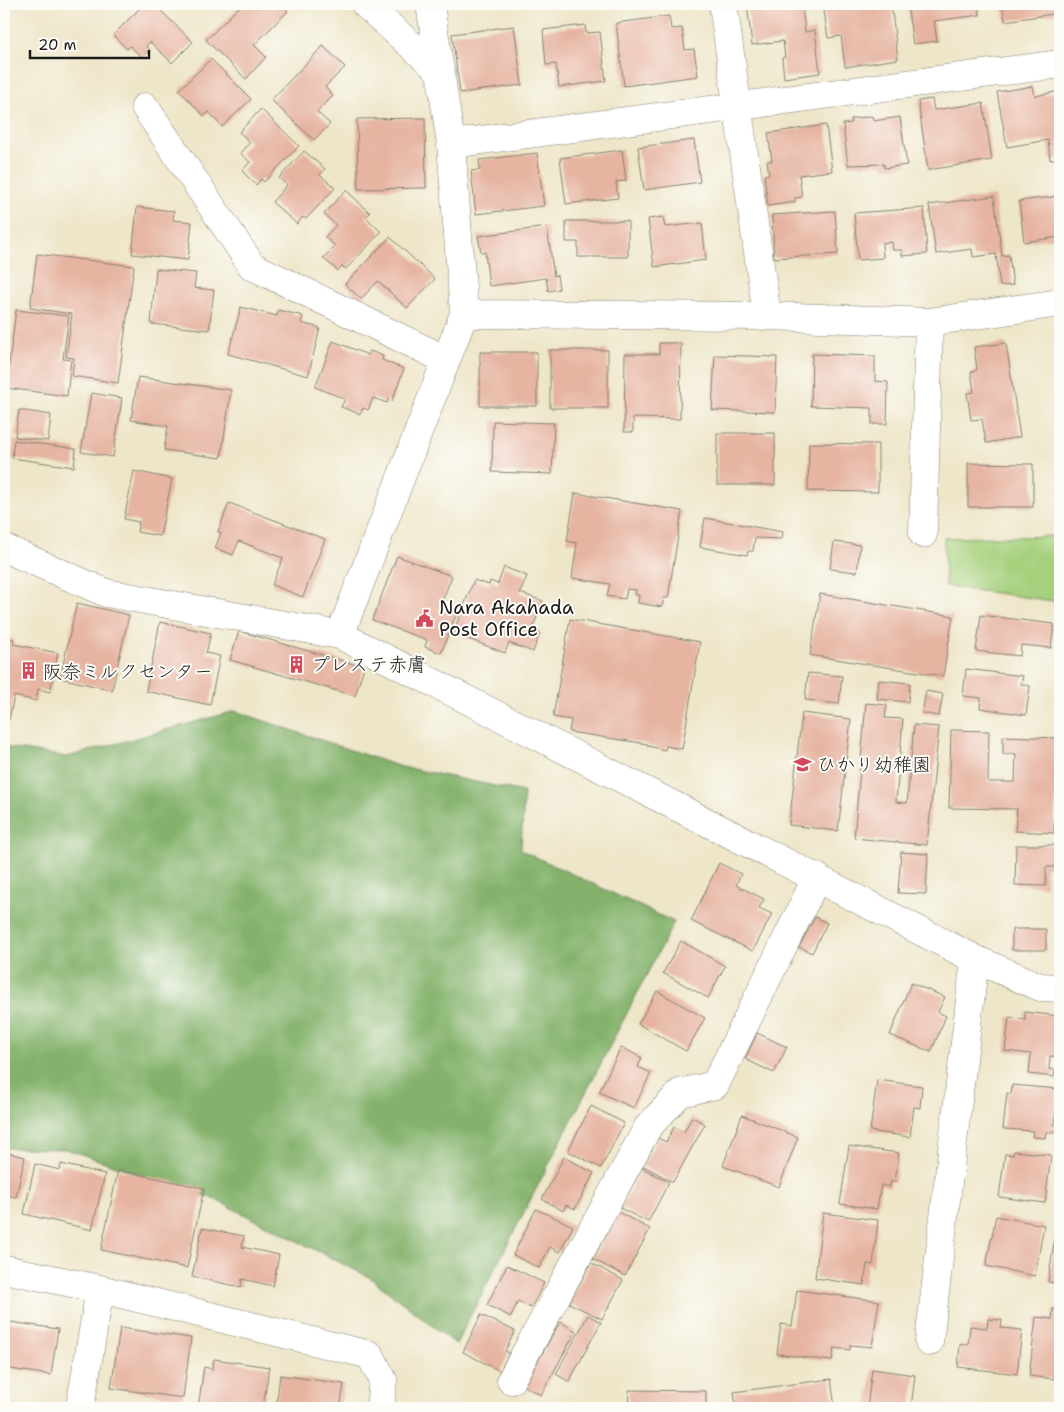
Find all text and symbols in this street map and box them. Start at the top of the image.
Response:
scale bar [30,28,149,60]
text: 20 m [38,35,77,55]
place label: Nara Akahada Post Office [439,595,574,642]
public building icon: Nara Akahada Post Office [415,608,435,628]
place label: プレステ赤膚 [311,652,426,677]
building icon: プレステ赤膚 [287,654,307,674]
place label: 阪奈ミルクセンター [43,659,213,684]
building icon: 阪奈ミルクセンター [19,661,39,681]
place label: ひかり幼稚園 [817,752,931,777]
school or university icon: ひかり幼稚園 [793,754,813,774]

